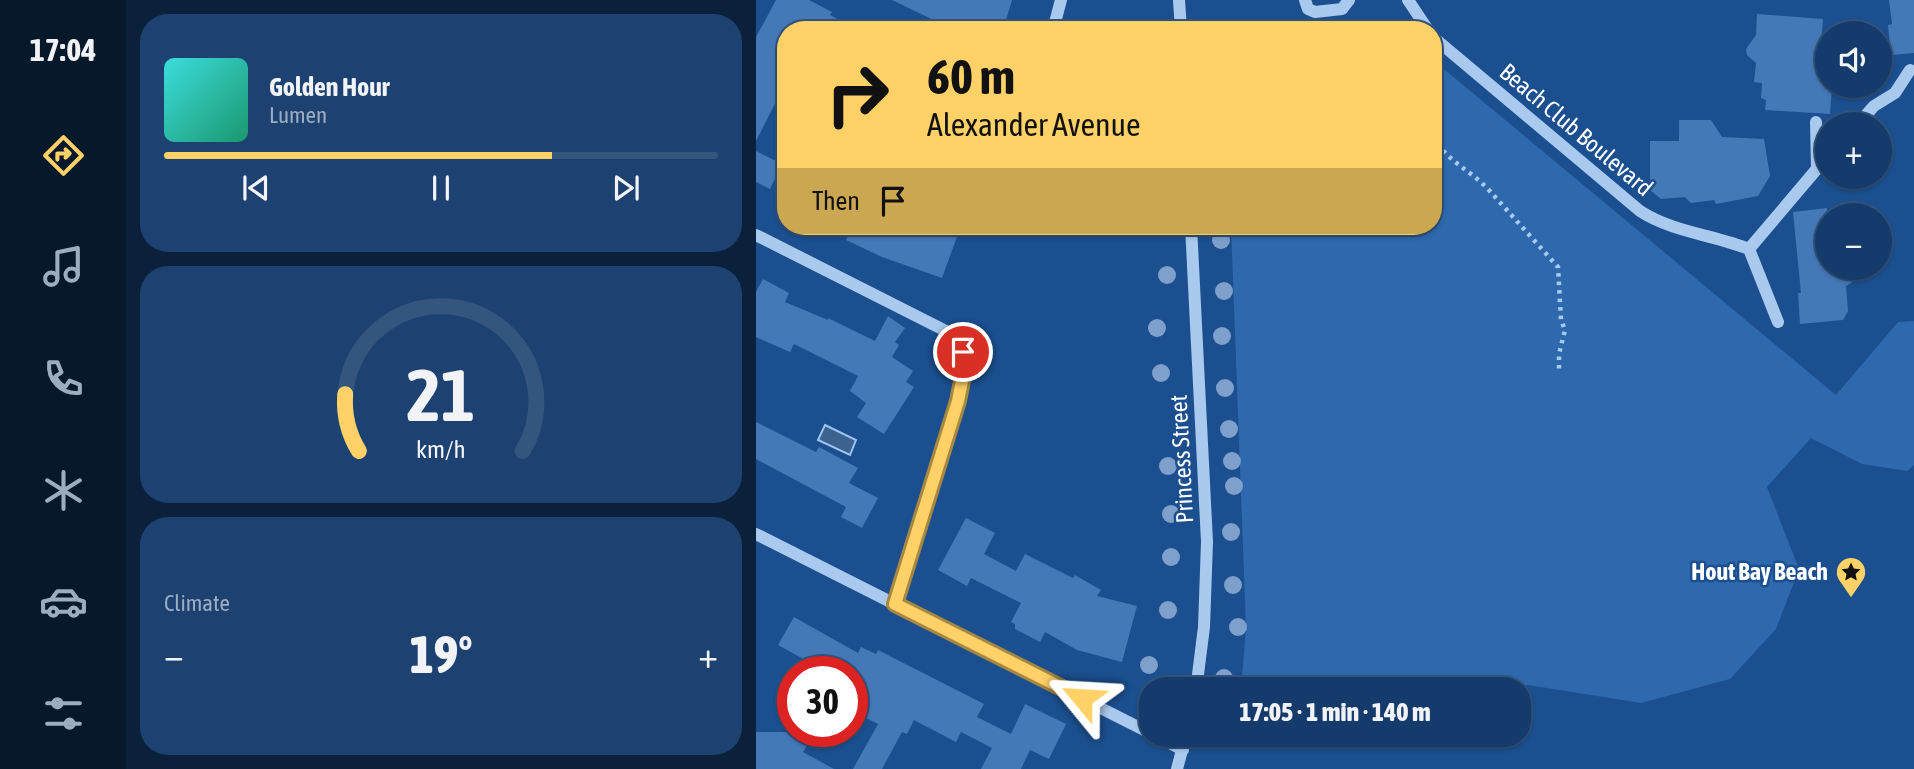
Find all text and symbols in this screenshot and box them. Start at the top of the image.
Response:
map controls [1815,21,1892,280]
button: sound [1815,21,1892,98]
text: 17:04 [30,31,96,68]
text: 60 m [927,48,1015,104]
icon: right [812,49,903,140]
street label: Beach Club Boulevard [1495,58,1658,201]
text: Golden Hour [269,72,389,102]
text: Lumen [269,102,327,128]
text: Alexander Avenue [927,106,1140,143]
button: + [1815,112,1892,189]
icon: directions [39,131,88,180]
icon: previous [237,169,275,207]
icon: pause [422,169,460,207]
icon: next [607,169,645,207]
icon: arrive [874,182,912,220]
text: Then [812,186,860,216]
button: − [1815,203,1892,280]
icon: music [39,242,88,291]
pin [933,322,993,382]
icon: arrive [944,333,982,371]
text: 21 [407,353,475,436]
icon: phone [39,354,88,403]
street label: Princess Street [1165,394,1198,524]
text: km/h [416,434,466,462]
icon: climate [39,466,88,515]
place icon: Hout Bay Beach [1834,555,1868,599]
place label: Hout Bay Beach [1691,558,1828,585]
icon: car [39,577,88,626]
text: Climate [164,590,230,616]
text: 19° [409,624,473,684]
text: − [164,633,184,676]
text: + [698,633,718,676]
speed limit sign: 30 [777,656,868,747]
position arrow [1045,661,1119,735]
icon: filters [39,689,88,738]
text: 17:05 · 1 min · 140 m [1239,697,1431,727]

